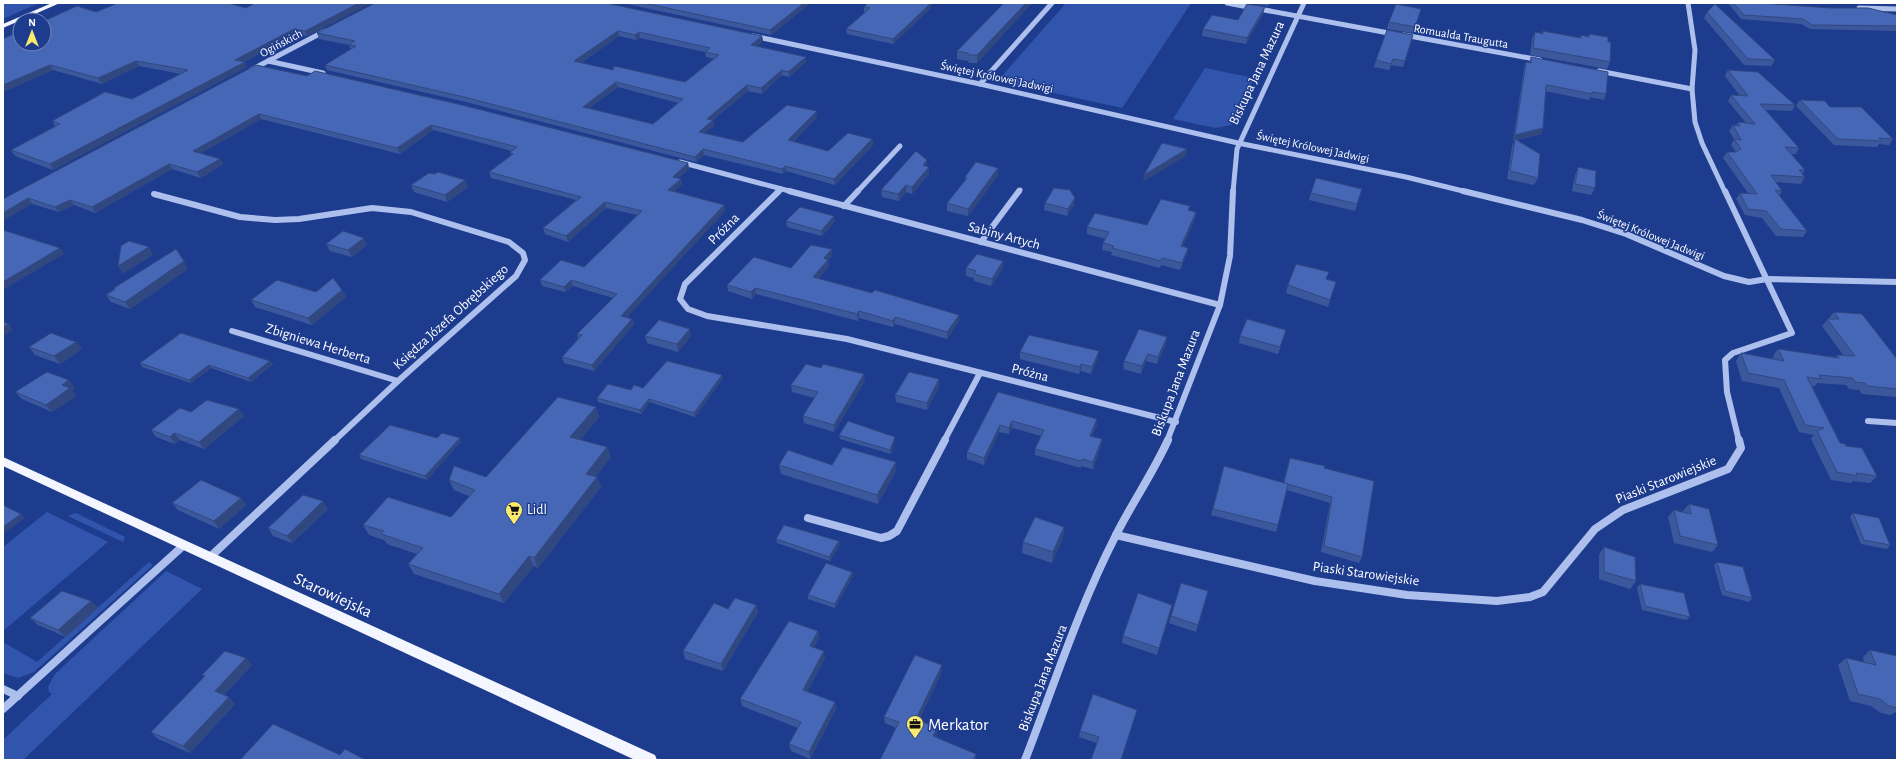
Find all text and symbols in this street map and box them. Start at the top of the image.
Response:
north arrow [12,12,52,52]
text: N [28,17,36,28]
street label: Biskupa Jana Mazura [1227,18,1287,127]
street label: Romualda Traugutta [1413,22,1510,50]
street label: Ogińskich [258,27,304,59]
street label: Świętej Królowej Jadwigi [939,57,1055,96]
street label: Świętej Królowej Jadwigi [1255,127,1371,166]
street label: Świętej Królowej Jadwigi [1595,206,1707,263]
street label: Próżna [706,210,743,247]
street label: Sabiny Artych [966,220,1042,252]
street label: Księdza Józefa Obrębskiego [391,262,511,372]
street label: Zbigniewa Herberta [264,321,373,367]
street label: Biskupa Jana Mazura [1149,327,1203,438]
street label: Próżna [1010,362,1051,384]
street label: Piaski Starowiejskie [1614,453,1718,507]
supermarket icon: Lidl [504,500,524,525]
place label: Lidl [527,503,547,517]
street label: Piaski Starowiejskie [1312,560,1420,588]
street label: Starowiejska [291,570,375,621]
street label: Biskupa Jana Mazura [1016,622,1070,733]
office icon: Merkator [905,714,925,739]
place label: Merkator [928,716,989,733]

